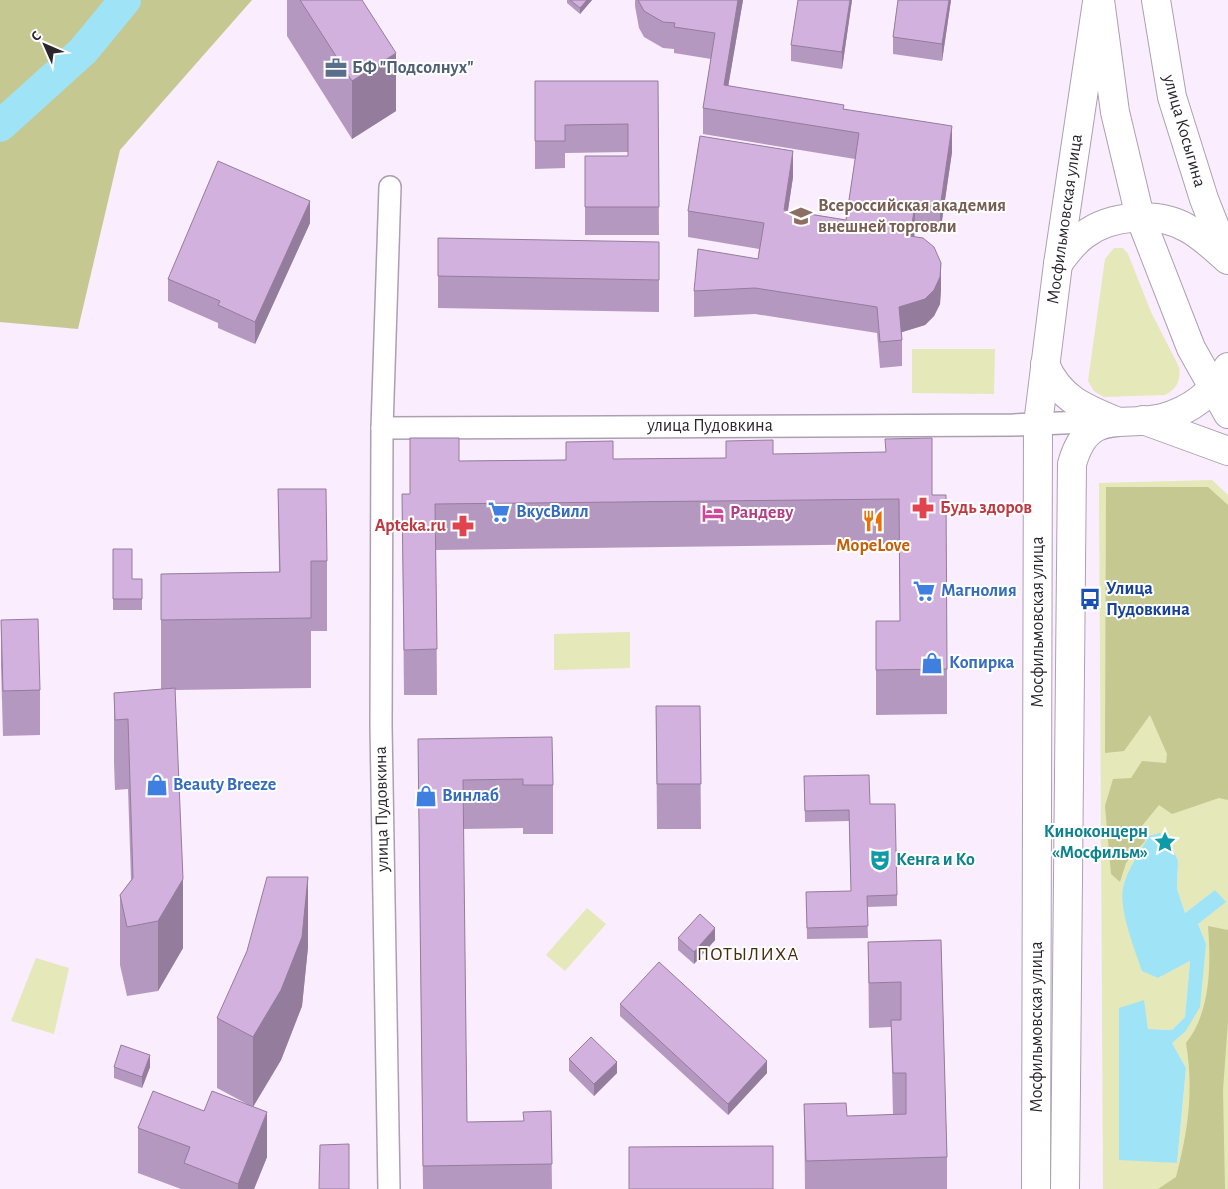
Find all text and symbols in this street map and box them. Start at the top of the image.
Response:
north arrow [20,20,70,70]
text: С [29,29,44,44]
office icon: БФ "Подсолнух" [323,55,349,81]
place label: БФ "Подсолнух" [352,59,474,77]
street label: улица Косыгина [1159,72,1209,189]
street label: Мосфильмовская улица [1044,133,1086,305]
place label: Всероссийская академия внешней торговли [818,197,1006,236]
school or university icon: Всероссийская академия внешней торговли [788,203,814,229]
street label: улица Пудовкина [646,417,773,435]
pharmacy icon: Будь здоров [910,495,936,521]
supermarket icon: ВкусВилл [486,499,512,525]
place label: Будь здоров [940,499,1032,517]
hotel icon: Рандеву [700,500,726,526]
place label: ВкусВилл [516,503,589,521]
place label: Рандеву [730,504,794,522]
restaurant icon: МореLove [860,508,886,534]
pharmacy icon: Apteka.ru [450,513,476,539]
place label: Apteka.ru [375,517,447,535]
street label: Мосфильмовская улица [1029,536,1047,708]
place label: МореLove [836,537,910,555]
supermarket icon: Магнолия [911,578,937,604]
place label: Улица Пудовкина [1106,580,1190,619]
place label: Магнолия [941,582,1017,600]
bus stop icon: Улица Пудовкина [1077,586,1103,612]
shop icon: Копирка [919,650,945,676]
place label: Копирка [949,654,1015,672]
street label: улица Пудовкина [372,746,392,873]
shop icon: Beauty Breeze [144,772,170,798]
place label: Beauty Breeze [173,776,276,794]
shop icon: Винлаб [413,783,439,809]
place label: Винлаб [442,787,499,805]
place label: Киноконцерн «Мосфильм» [1044,823,1148,862]
place icon: Киноконцерн «Мосфильм» [1152,829,1178,855]
theatre icon: Кенга и Ко [867,847,893,873]
place label: Кенга и Ко [896,851,975,869]
street label: Мосфильмовская улица [1028,941,1046,1113]
district label: ПОТЫЛИХА [697,945,799,964]

